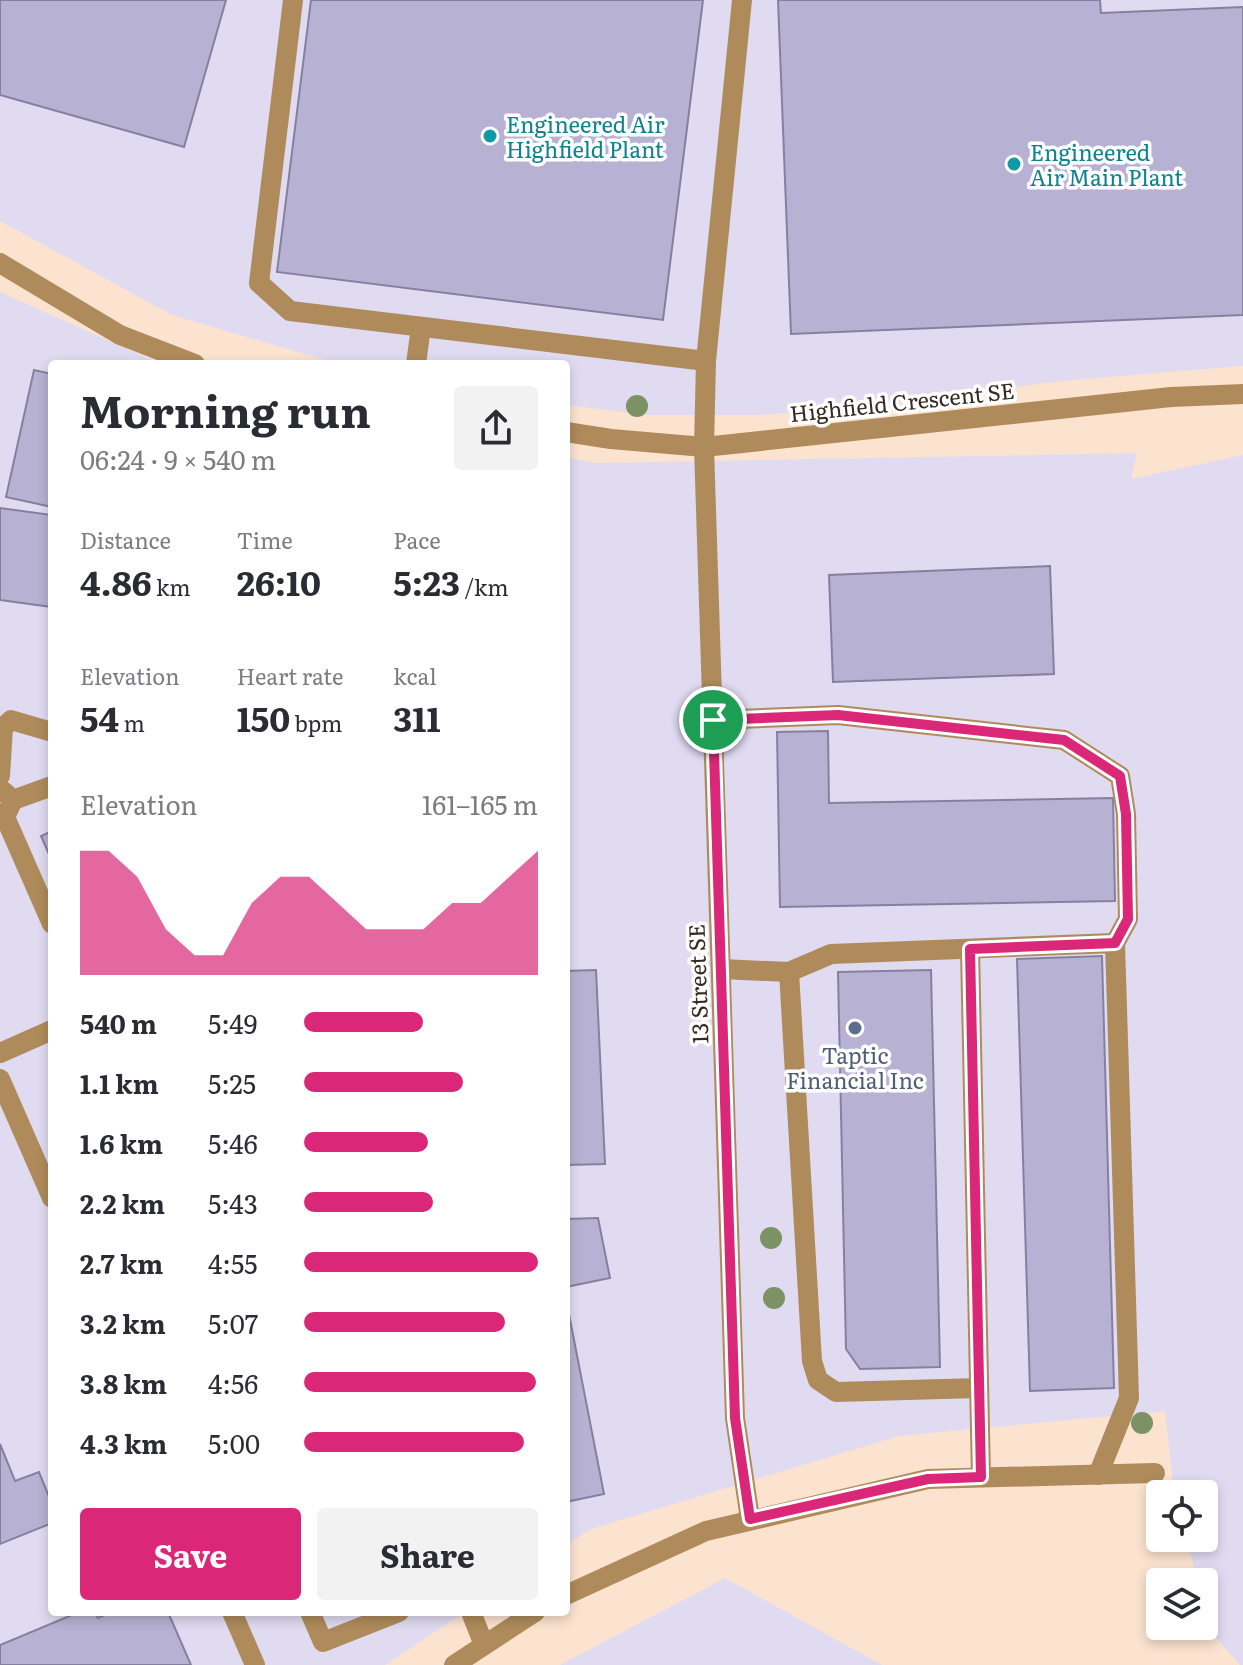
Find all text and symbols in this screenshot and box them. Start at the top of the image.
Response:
place label: Engineered Air Highfield Plant [506,107,665,165]
marker: Engineered Air Highfield Plant [481,127,499,145]
place label: Engineered Air Main Plant [1030,135,1183,193]
marker: Engineered Air Main Plant [1005,155,1023,173]
street label: Highfield Crescent SE [788,373,1016,429]
text: Morning run [80,376,371,442]
button: share [454,386,538,470]
text: 06:24 · 9 × 540 m [80,439,276,478]
text: Distance [80,523,171,556]
text: Time [237,523,293,556]
text: Pace [393,523,441,556]
text: 4.86 [80,556,152,606]
text: 26:10 [237,556,321,606]
text: 5:23 [393,556,460,606]
text: km [152,570,191,603]
text: /km [460,570,509,603]
text: Elevation [80,659,179,692]
text: Heart rate [237,659,343,692]
text: kcal [393,659,437,692]
pin [679,686,747,754]
text: 54 [80,692,119,742]
text: 150 [237,692,290,742]
text: 311 [393,692,440,742]
icon: arrive [691,698,735,742]
text: m [119,706,145,739]
text: bpm [290,706,342,739]
text: Elevation [80,784,198,823]
text: 161–165 m [422,784,538,823]
street label: 13 Street SE [678,924,716,1044]
text: 540 m [80,1003,157,1042]
text: 5:49 [208,1003,257,1042]
marker: Taptic Financial Inc [846,1019,864,1037]
place label: Taptic Financial Inc [786,1038,924,1096]
text: 1.1 km [80,1063,159,1102]
text: 5:25 [208,1063,256,1102]
text: 1.6 km [80,1123,163,1162]
text: 5:46 [208,1123,258,1162]
text: 2.2 km [80,1183,165,1222]
text: 5:43 [208,1183,258,1222]
text: 2.7 km [80,1243,163,1282]
text: 4:55 [208,1243,257,1282]
text: 3.2 km [80,1303,166,1342]
text: 5:07 [208,1303,258,1342]
text: 3.8 km [80,1363,167,1402]
text: 4:56 [208,1363,258,1402]
text: 4.3 km [80,1423,167,1462]
text: 5:00 [208,1423,260,1462]
map controls [1146,1480,1218,1640]
button: locate [1146,1480,1218,1552]
button: Save [80,1508,301,1600]
button: Share [317,1508,538,1600]
button: layers [1146,1568,1218,1640]

